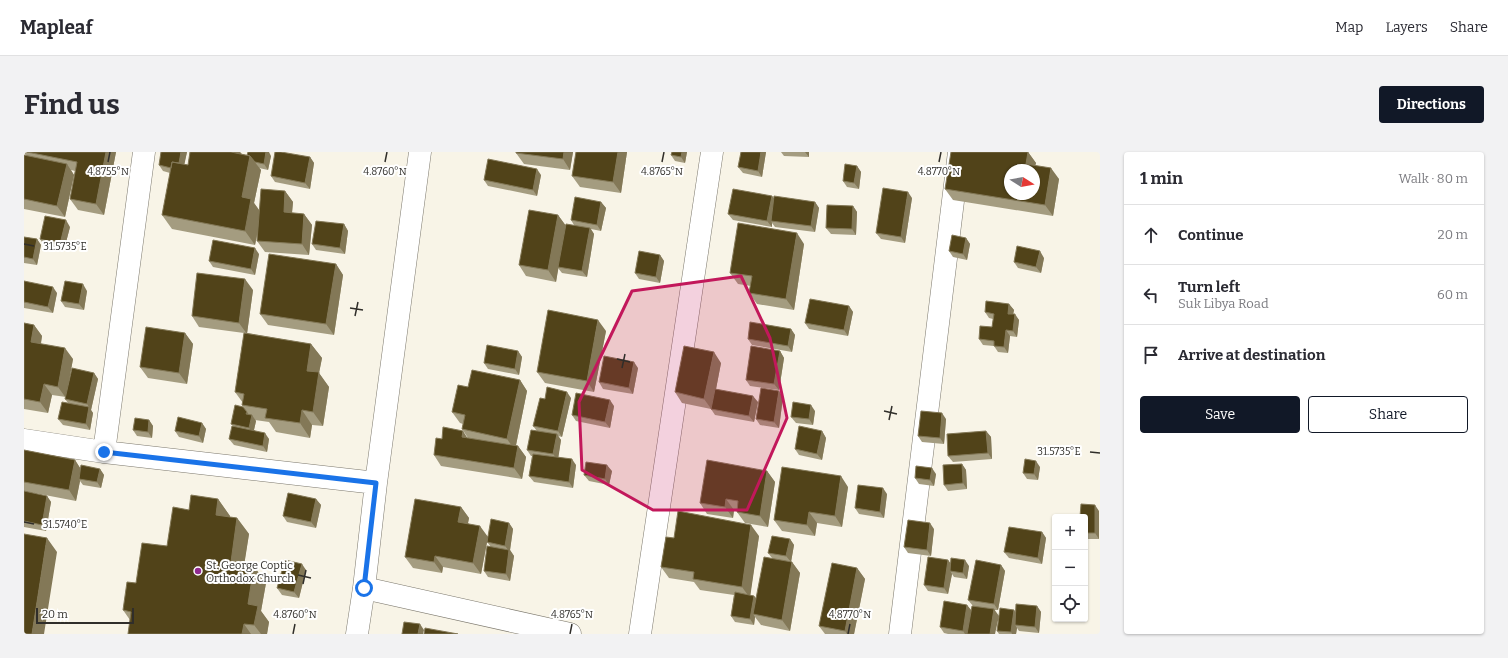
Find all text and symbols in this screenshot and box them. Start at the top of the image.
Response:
text: Mapleaf [20,16,93,39]
text: Map [1335,19,1363,36]
text: Layers [1385,19,1428,36]
text: Share [1450,19,1488,36]
button: Directions [1379,86,1484,123]
text: Find us [24,88,120,121]
north arrow [1004,164,1040,200]
text: 4.8755°N [87,166,129,178]
text: 4.8760°N [363,166,407,178]
text: 4.8765°N [641,166,683,178]
text: 4.8770°N [918,166,960,178]
text: 1 min [1140,168,1183,189]
text: Walk · 80 m [1398,171,1468,186]
icon: ahead [1140,224,1162,246]
text: Continue [1178,226,1244,244]
text: 20 m [1438,227,1468,242]
text: 31.5735°E [43,241,87,253]
text: Turn left [1178,278,1240,296]
icon: left [1140,284,1162,306]
text: 60 m [1437,287,1468,302]
text: Suk Libya Road [1178,296,1269,311]
icon: arrive [1140,344,1162,366]
text: Arrive at destination [1178,346,1325,364]
button: Save [1140,396,1300,433]
button: Share [1308,396,1468,433]
route end [95,443,113,461]
text: 31.5735°E [1037,446,1081,458]
map controls [1052,514,1088,622]
button: + [1052,514,1088,550]
text: 31.5740°E [43,519,87,531]
button: − [1052,550,1088,586]
place label: St. George Coptic Orthodox Church [206,559,294,585]
marker: St. George Coptic Orthodox Church [193,566,203,576]
route start [355,579,373,597]
button: locate [1052,586,1088,622]
scale bar [36,606,134,625]
text: 20 m [42,608,68,621]
text: 4.8760°N [273,609,317,621]
text: 4.8765°N [551,609,593,621]
text: 4.8770°N [829,609,871,621]

